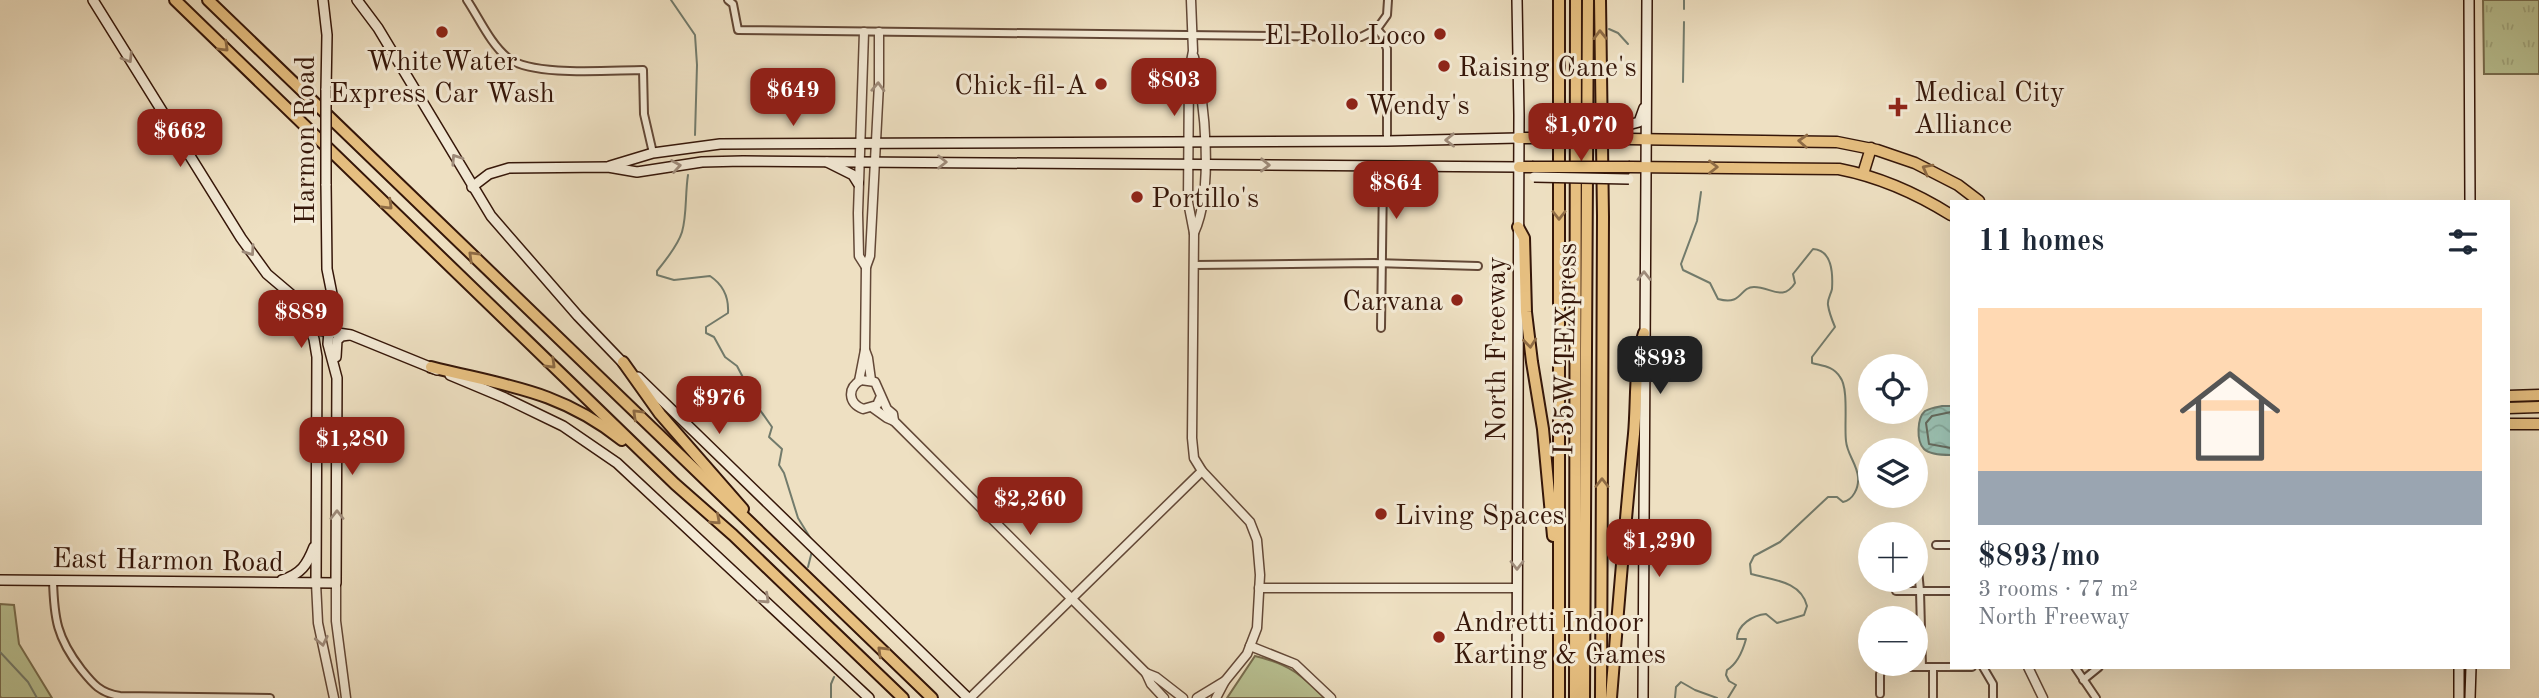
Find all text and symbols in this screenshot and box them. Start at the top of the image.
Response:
place label: El Pollo Loco [1264,23,1426,51]
marker: WhiteWater Express Car Wash [434,24,450,40]
marker: El Pollo Loco [1432,26,1448,42]
one-way arrow [1592,30,1608,40]
one-way arrow [216,39,229,52]
place label: WhiteWater Express Car Wash [329,49,555,109]
one-way arrow [120,51,133,64]
place label: Raising Cane's [1458,55,1637,83]
street label: Harmon Road [293,56,321,224]
pin: $803 [1133,58,1215,118]
marker: Raising Cane's [1436,58,1452,74]
pin: $649 [752,68,834,128]
text: $803 [1147,69,1201,92]
place label: Chick-fil-A [954,73,1087,101]
marker: Chick-fil-A [1093,76,1109,92]
text: $649 [766,79,820,102]
place label: Medical City Alliance [1914,80,2065,140]
one-way arrow [871,81,886,92]
place label: Wendy's [1366,93,1470,121]
marker: Wendy's [1344,96,1360,112]
marker: Medical City Alliance [1888,97,1908,117]
pin: $1,070 [1524,104,1638,163]
pin: $662 [139,110,221,169]
text: $1,070 [1544,114,1618,137]
text: $662 [153,120,207,143]
one-way arrow [1444,132,1455,148]
one-way arrow [1797,133,1808,148]
one-way arrow [451,154,464,167]
one-way arrow [937,154,948,170]
one-way arrow [1260,157,1271,173]
one-way arrow [670,159,681,174]
one-way arrow [1708,159,1719,175]
pin: $864 [1355,162,1437,221]
one-way arrow [1922,164,1935,178]
text: $864 [1369,172,1423,195]
place label: Portillo's [1151,186,1259,214]
marker: Portillo's [1129,189,1145,205]
one-way arrow [379,197,392,210]
one-way arrow [1551,210,1567,221]
icon: filters [2444,223,2482,261]
text: 11 homes [1978,227,2104,257]
one-way arrow [242,243,254,256]
street label: I 35W TEXpress [1551,243,1583,456]
one-way arrow [468,252,481,265]
street label: North Freeway [1484,256,1512,442]
one-way arrow [1636,270,1652,281]
place label: Carvana [1342,289,1443,317]
pin: $889 [260,290,342,350]
marker: Carvana [1449,292,1465,308]
text: $889 [274,301,328,324]
pin: $893 [1619,336,1701,396]
one-way arrow [1522,337,1537,348]
text: $893 [1633,347,1687,370]
icon: home [2167,353,2293,479]
map controls [1858,354,1928,676]
button: locate [1858,354,1928,424]
one-way arrow [543,355,556,368]
pin: $976 [678,376,760,436]
text: $976 [692,387,746,410]
one-way arrow [632,409,645,422]
pin: $1,280 [295,418,409,477]
text: $1,280 [315,428,389,451]
button: layers [1858,438,1928,508]
pin: $2,260 [973,477,1087,537]
one-way arrow [1594,478,1610,488]
text: $2,260 [993,488,1067,511]
place label: Living Spaces [1395,503,1565,531]
marker: Living Spaces [1373,506,1389,522]
one-way arrow [329,509,345,520]
one-way arrow [708,512,721,524]
pin: $1,290 [1602,520,1716,579]
button: + [1858,522,1928,592]
text: $1,290 [1622,530,1696,553]
text: $893/mo [1978,542,2100,572]
street label: East Harmon Road [52,546,284,578]
one-way arrow [1509,560,1525,571]
text: 3 rooms · 77 m² [1978,578,2138,601]
one-way arrow [757,591,770,603]
button: − [1858,606,1928,676]
text: North Freeway [1978,606,2130,629]
place label: Andretti Indoor Karting & Games [1453,610,1666,670]
marker: Andretti Indoor Karting & Games [1431,629,1447,645]
one-way arrow [313,635,328,647]
one-way arrow [877,647,890,659]

